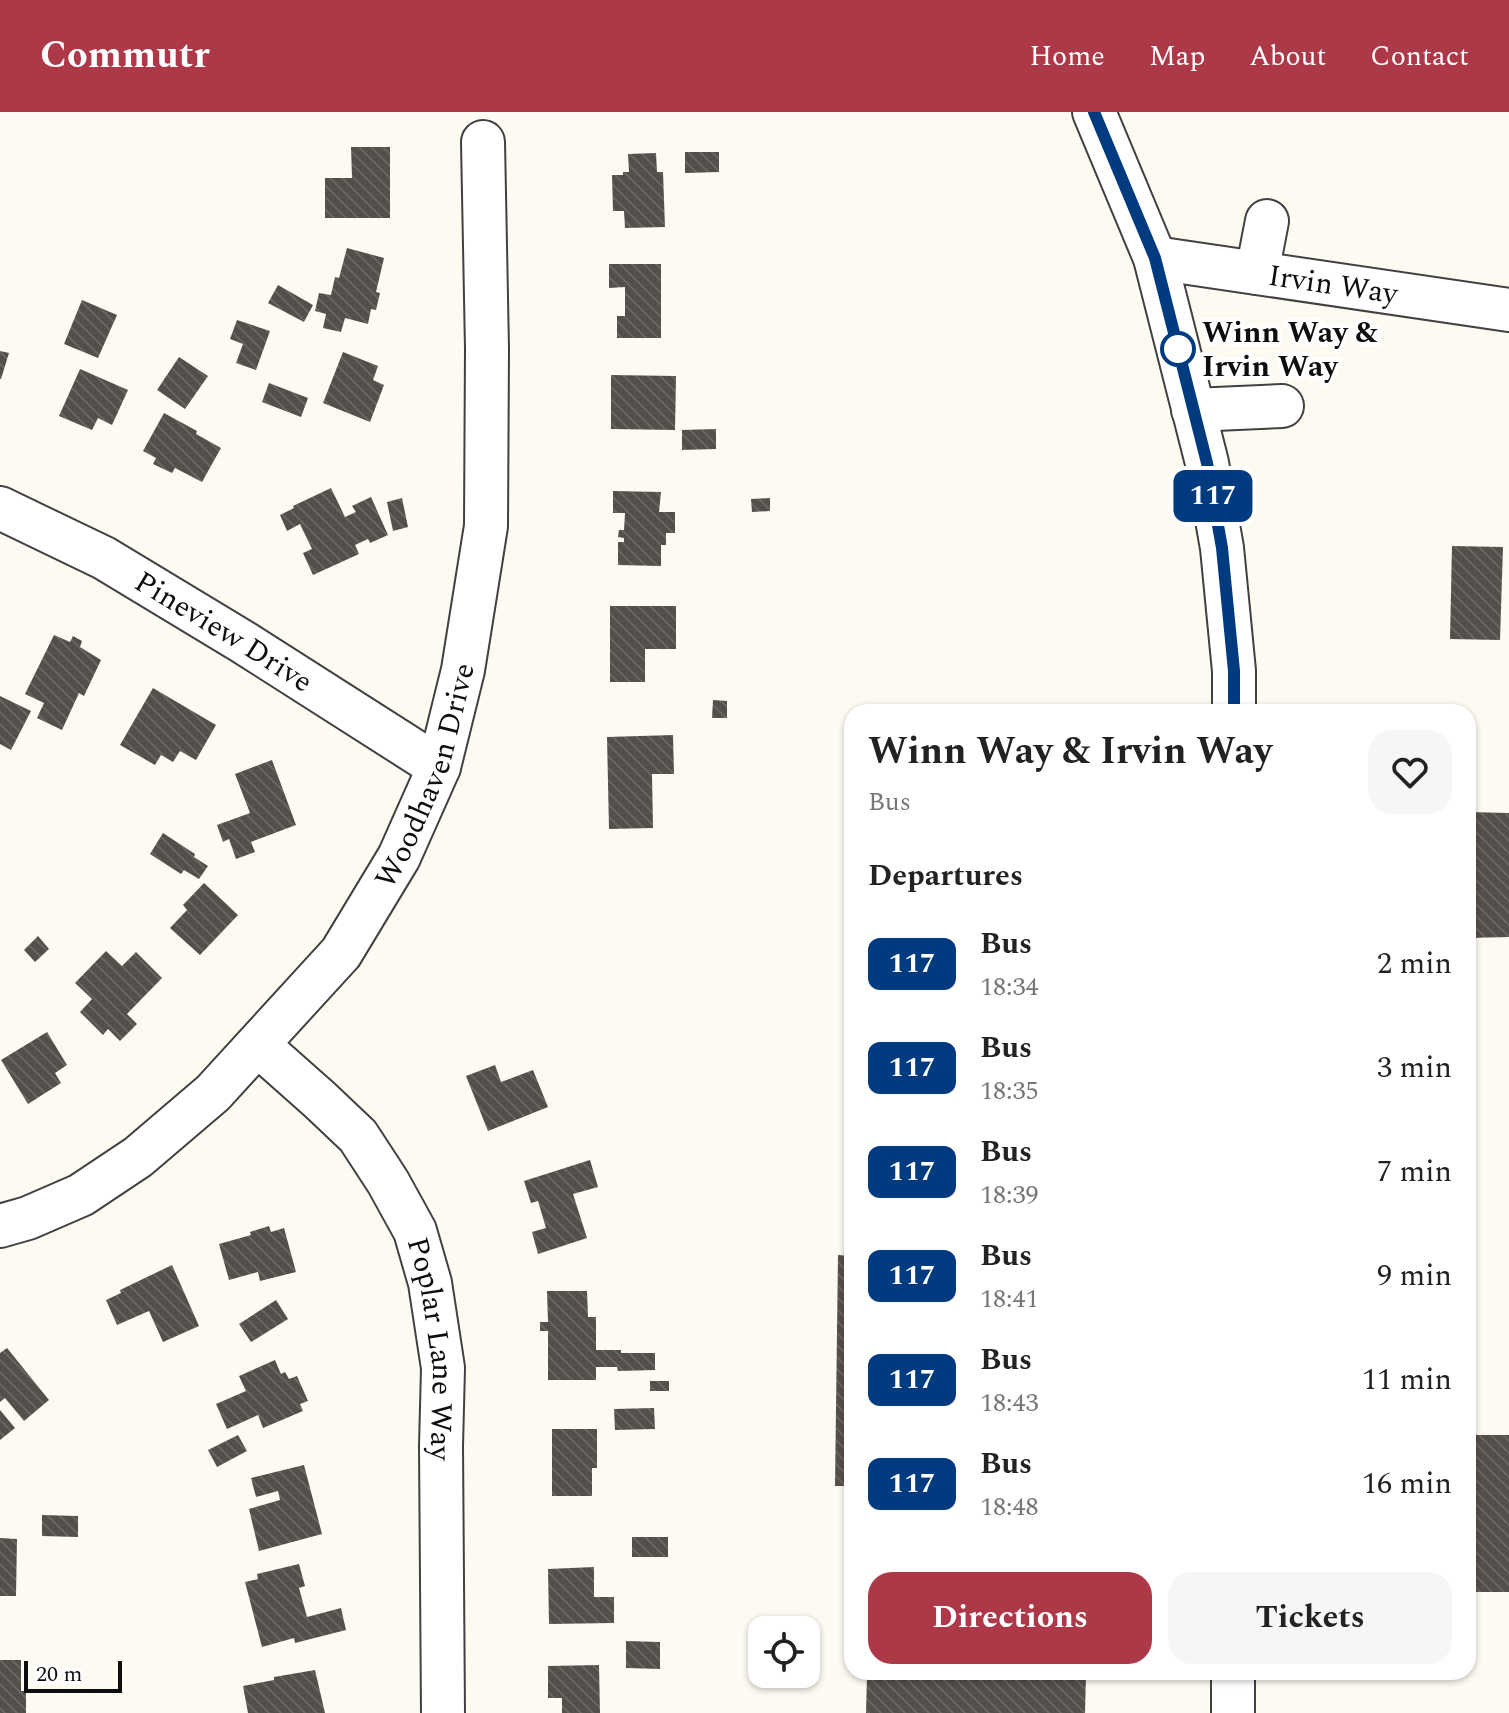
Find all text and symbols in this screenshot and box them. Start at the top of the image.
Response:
text: Commutr [40,27,210,85]
text: Home [1029,35,1105,78]
text: Map [1149,35,1205,78]
text: About [1249,35,1326,78]
text: Contact [1370,35,1469,78]
street label: Irvin Way [1265,253,1402,318]
place label: Winn Way & Irvin Way [1202,310,1378,390]
marker: Winn Way & Irvin Way [1161,332,1195,366]
line badge: 117 [1167,470,1259,522]
text: 117 [1189,474,1237,517]
street label: Pineview Drive [125,560,322,705]
street label: Woodhaven Drive [363,658,488,897]
text: Winn Way & Irvin Way [868,723,1272,781]
button: heart [1368,730,1452,814]
text: Bus [868,782,911,822]
text: Departures [868,853,1023,899]
text: Bus [980,921,1032,967]
text: 2 min [1377,941,1452,987]
text: 117 [888,942,936,985]
text: 18:34 [980,967,1039,1007]
text: Bus [980,1025,1032,1071]
text: 3 min [1377,1045,1452,1091]
text: 117 [888,1046,936,1089]
text: 18:35 [980,1071,1039,1111]
text: Bus [980,1129,1032,1175]
text: 7 min [1377,1149,1452,1195]
text: 117 [888,1150,936,1193]
text: 18:39 [980,1175,1039,1215]
street label: Poplar Lane Way [394,1232,465,1462]
text: Bus [980,1233,1032,1279]
text: 9 min [1377,1253,1452,1299]
text: 117 [888,1254,936,1297]
text: 18:41 [980,1279,1039,1319]
text: Bus [980,1337,1032,1383]
text: 11 min [1362,1357,1452,1403]
text: 117 [888,1358,936,1401]
text: 18:43 [980,1383,1039,1423]
text: Bus [980,1441,1032,1487]
text: 16 min [1362,1461,1452,1507]
text: 117 [888,1462,936,1505]
text: 18:48 [980,1487,1039,1527]
button: Directions [868,1572,1152,1664]
button: Tickets [1168,1572,1452,1664]
map controls [748,1616,820,1688]
button: locate [748,1616,820,1688]
scale bar [24,1657,122,1693]
text: 20 m [36,1658,82,1691]

